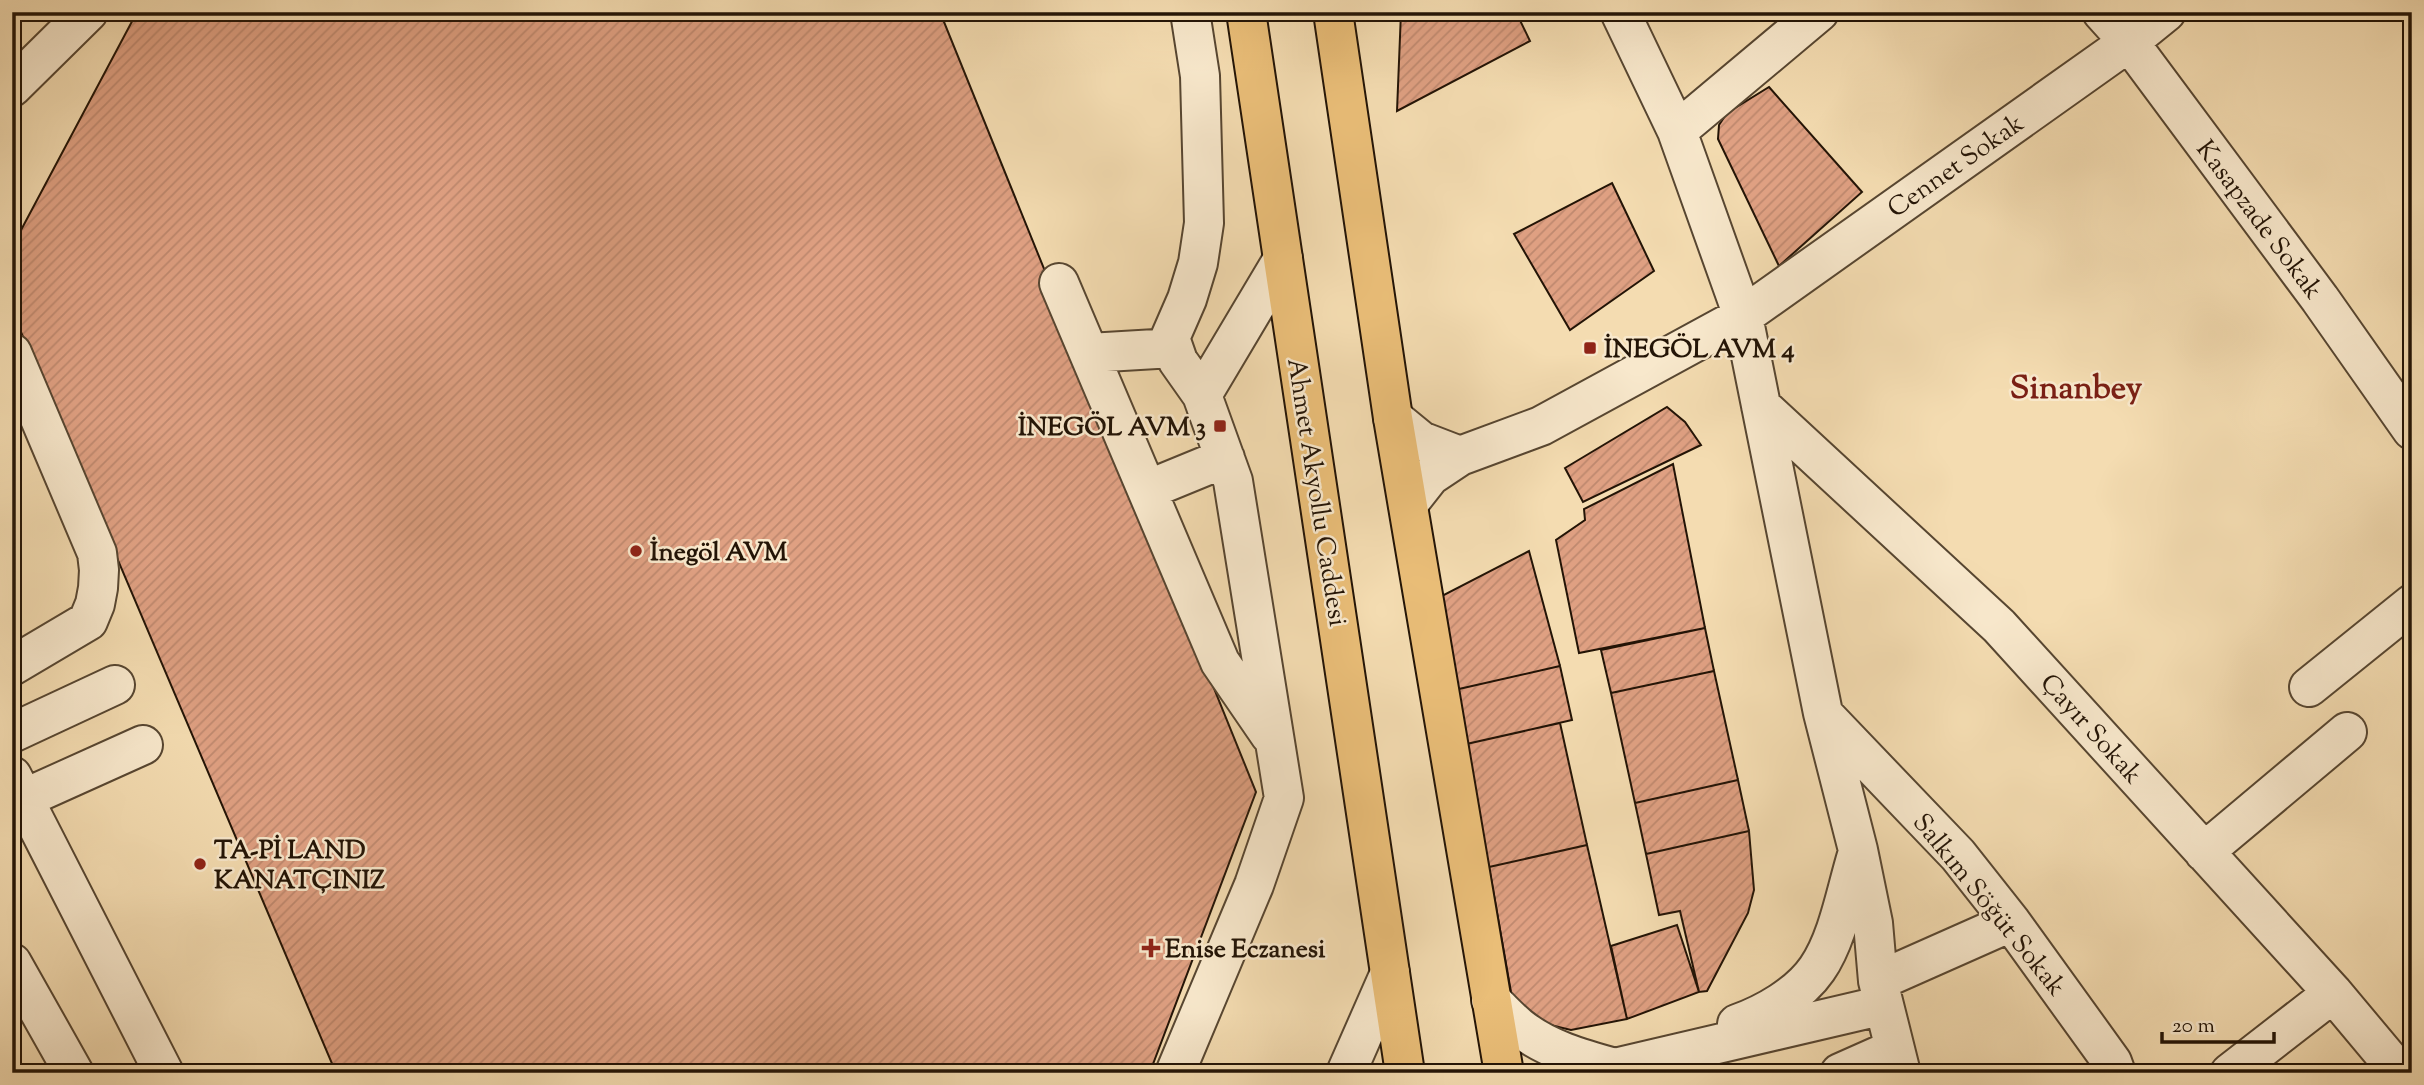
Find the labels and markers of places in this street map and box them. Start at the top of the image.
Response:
place label: İNEGÖL AVM 4 [1604,332,1795,369]
marker: İNEGÖL AVM 4 [1582,340,1598,356]
place label: İNEGÖL AVM 3 [1018,410,1206,447]
marker: İNEGÖL AVM 3 [1212,418,1228,434]
place label: İnegöl AVM [650,535,788,572]
marker: İnegöl AVM [628,543,644,559]
place label: TA-Pİ LAND KANATÇINIZ [214,833,385,900]
marker: TA-Pİ LAND KANATÇINIZ [192,856,208,872]
place label: Enise Eczanesi [1165,932,1326,969]
marker: Enise Eczanesi [1143,940,1159,956]

